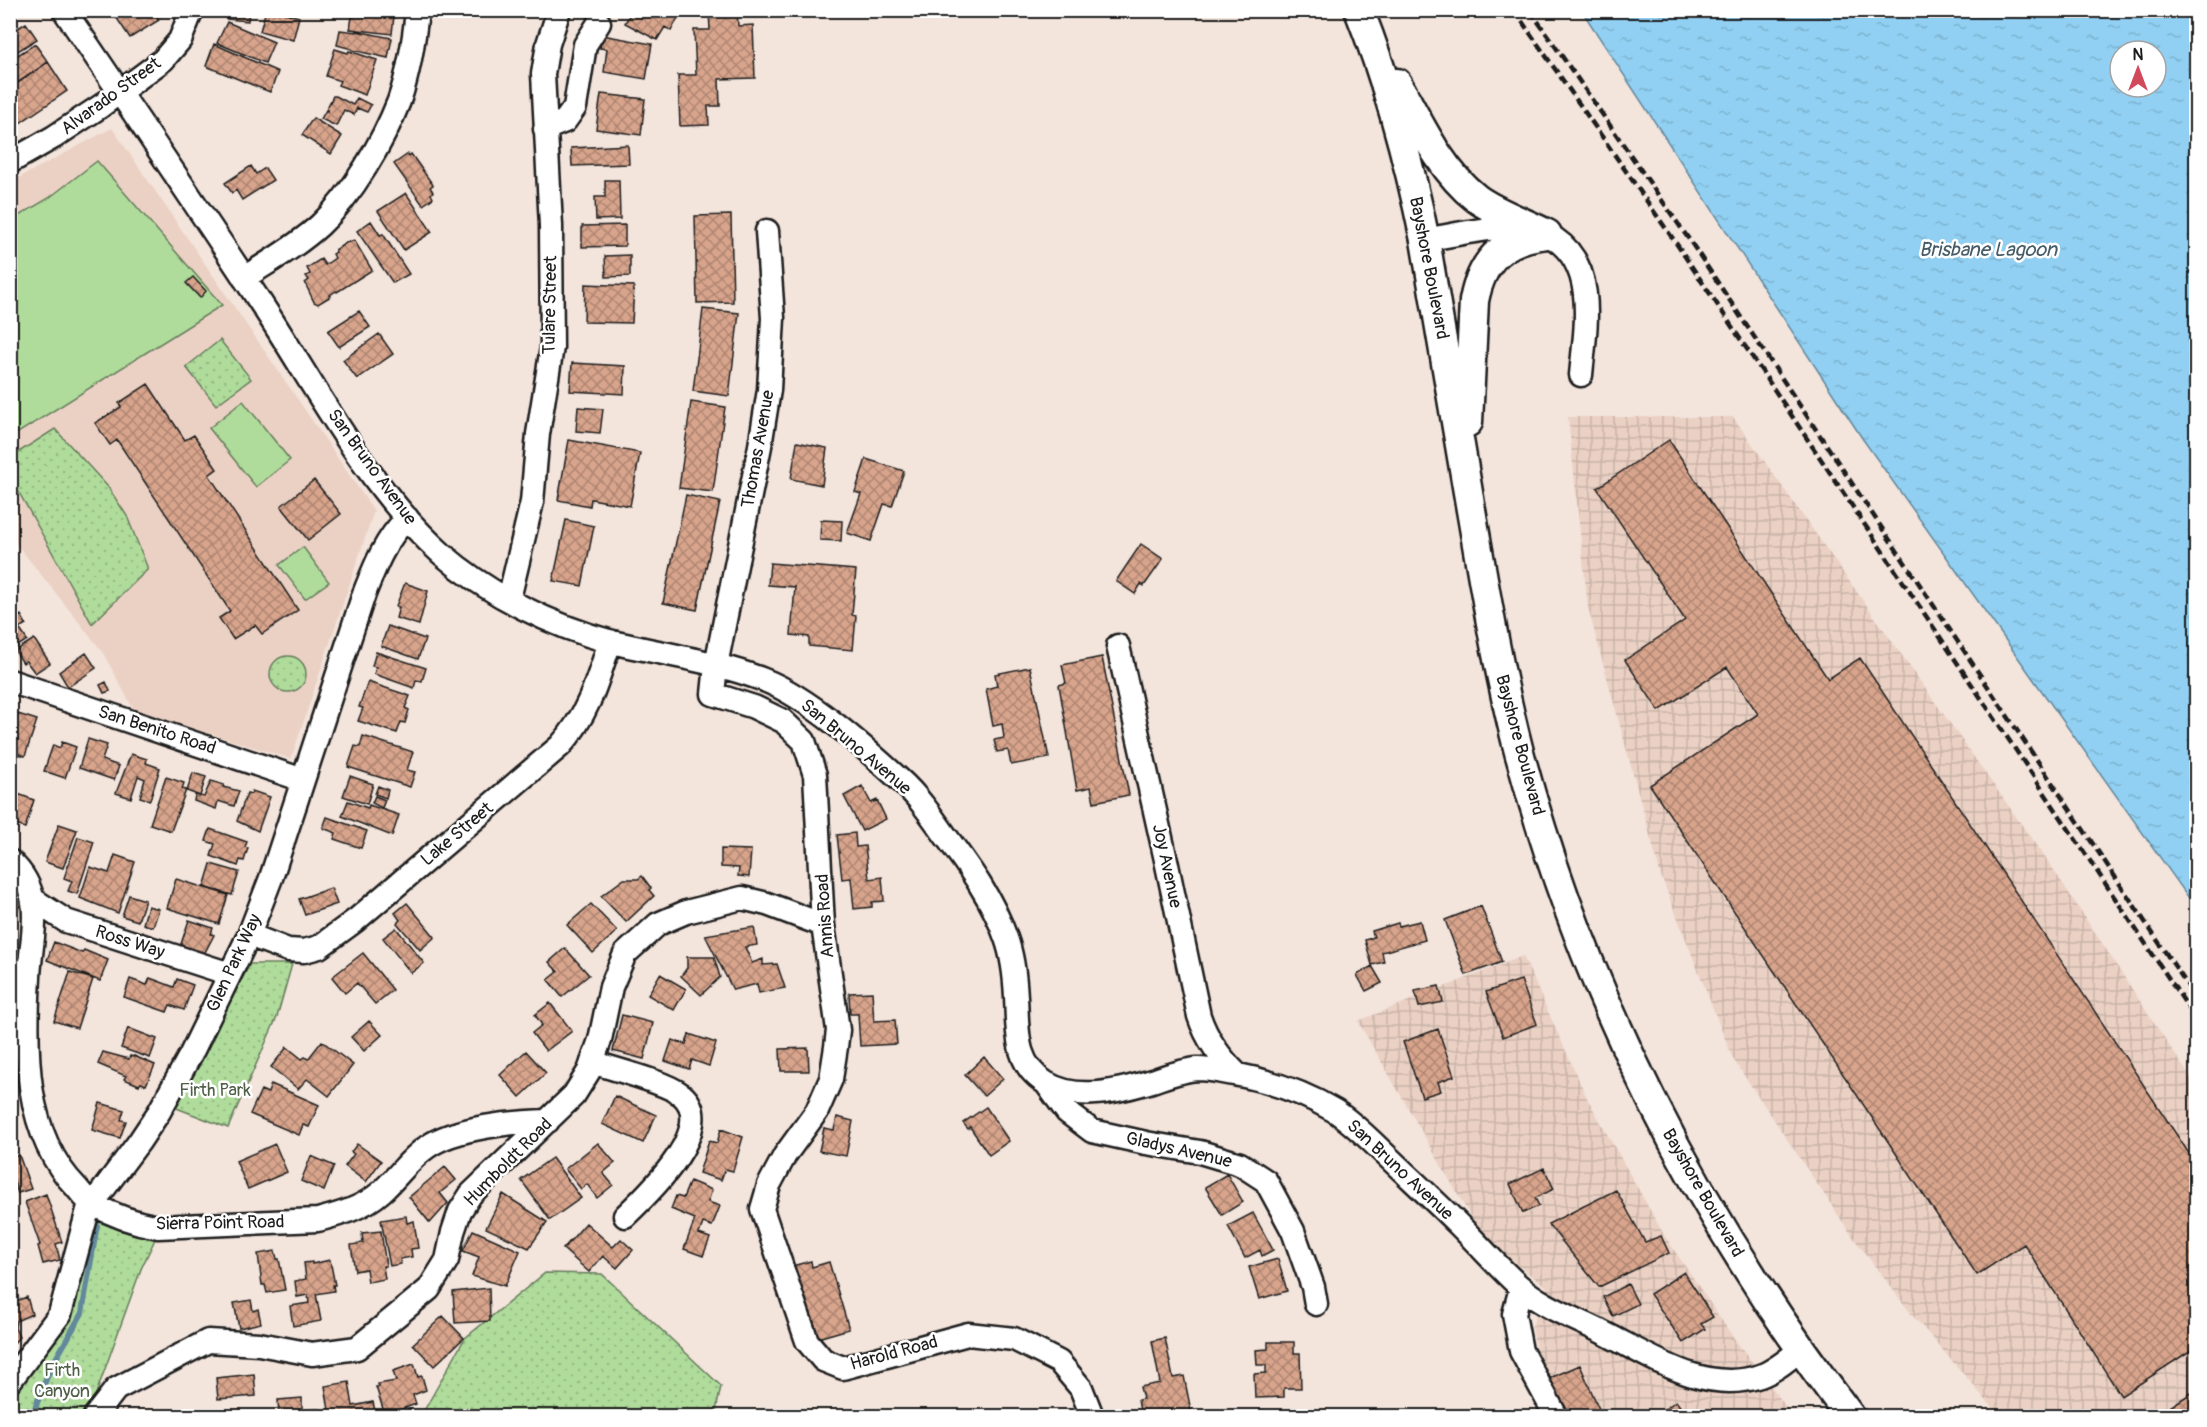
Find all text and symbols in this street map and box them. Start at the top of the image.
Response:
north arrow [2108,39,2168,99]
text: N [2133,45,2144,65]
street label: Alvarado Street [56,52,166,140]
street label: Bayshore Boulevard [1404,195,1454,341]
water label: Brisbane Lagoon [1919,237,2059,262]
street label: Tulare Street [538,255,562,355]
street label: Thomas Avenue [736,388,780,510]
street label: San Bruno Avenue [322,405,422,529]
street label: Bayshore Boulevard [1490,672,1550,818]
street label: San Bruno Avenue [796,694,916,800]
street label: San Benito Road [95,700,219,760]
street label: Lake Street [416,797,499,871]
street label: Joy Avenue [1147,822,1187,910]
street label: Annis Road [811,873,839,959]
street label: Glen Park Way [201,910,267,1016]
street label: Ross Way [92,920,168,964]
park label: Firth Park [179,1079,251,1102]
street label: Humboldt Road [459,1113,557,1211]
street label: San Bruno Avenue [1342,1115,1458,1225]
street label: Bayshore Boulevard [1657,1125,1749,1261]
street label: Gladys Avenue [1124,1127,1234,1173]
street label: Sierra Point Road [155,1210,285,1236]
street label: Harold Road [848,1330,940,1376]
park label: Firth Canyon [34,1359,90,1403]

